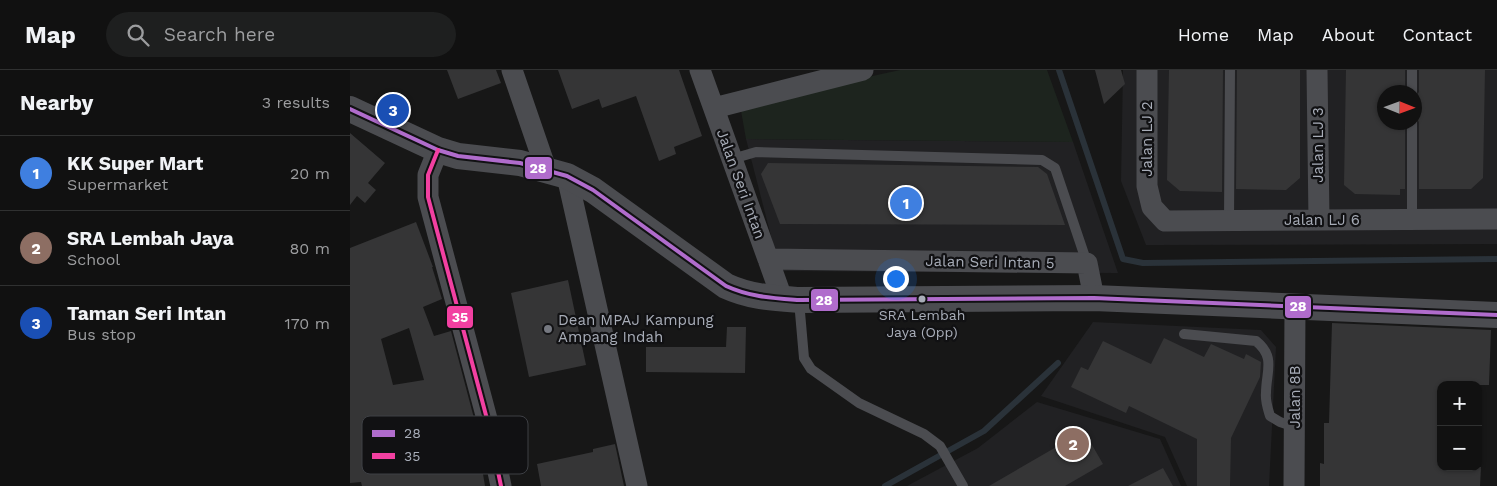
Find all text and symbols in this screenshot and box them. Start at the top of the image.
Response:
search box [106,12,456,57]
text: Map [25,21,76,49]
icon: search [124,21,152,49]
text: Search here [164,23,275,46]
text: Home [1178,24,1229,45]
text: Map [1257,24,1294,45]
text: About [1322,24,1374,45]
text: Contact [1402,24,1472,45]
north arrow [1377,85,1422,130]
text: Nearby [20,90,93,115]
pin: 3 [377,91,409,129]
text: 3 results [262,93,330,112]
street label: Jalan LJ 2 [1138,101,1156,177]
street label: Jalan LJ 3 [1309,107,1327,183]
street label: Jalan Seri Intan [713,127,769,241]
text: KK Super Mart [67,152,203,175]
line badge: 28 [524,156,553,180]
text: 28 [529,160,547,176]
text: 1 [33,164,39,183]
text: 20 m [290,164,330,183]
text: Supermarket [67,175,168,194]
pin: 1 [890,184,922,222]
street label: Jalan LJ 6 [1284,211,1360,229]
text: SRA Lembah Jaya [67,227,234,250]
text: 2 [31,239,41,258]
text: 80 m [289,239,330,258]
text: School [67,250,120,269]
street label: Jalan Seri Intan 5 [925,252,1055,272]
your location [883,266,909,292]
line badge: 28 [810,288,839,312]
text: 28 [815,292,833,308]
marker: SRA Lembah Jaya (Opp) [917,294,927,304]
line badge: 28 [1284,295,1312,319]
text: 28 [1289,298,1307,314]
text: Taman Seri Intan [67,302,226,325]
line badge: 35 [446,305,474,329]
place label: SRA Lembah Jaya (Opp) [879,307,965,340]
text: 35 [452,309,468,325]
place label: Dean MPAJ Kampung Ampang Indah [558,311,713,346]
text: 3 [31,314,41,333]
text: 170 m [284,314,330,333]
marker: Dean MPAJ Kampung Ampang Indah [542,323,554,335]
text: Bus stop [67,325,136,344]
street label: Jalan 8B [1286,365,1304,429]
map controls [1437,381,1482,471]
button: + [1437,381,1482,426]
legend [362,416,528,474]
text: 28 [404,425,421,441]
pin: 2 [1057,425,1089,463]
button: − [1437,426,1482,471]
text: 35 [404,448,420,464]

